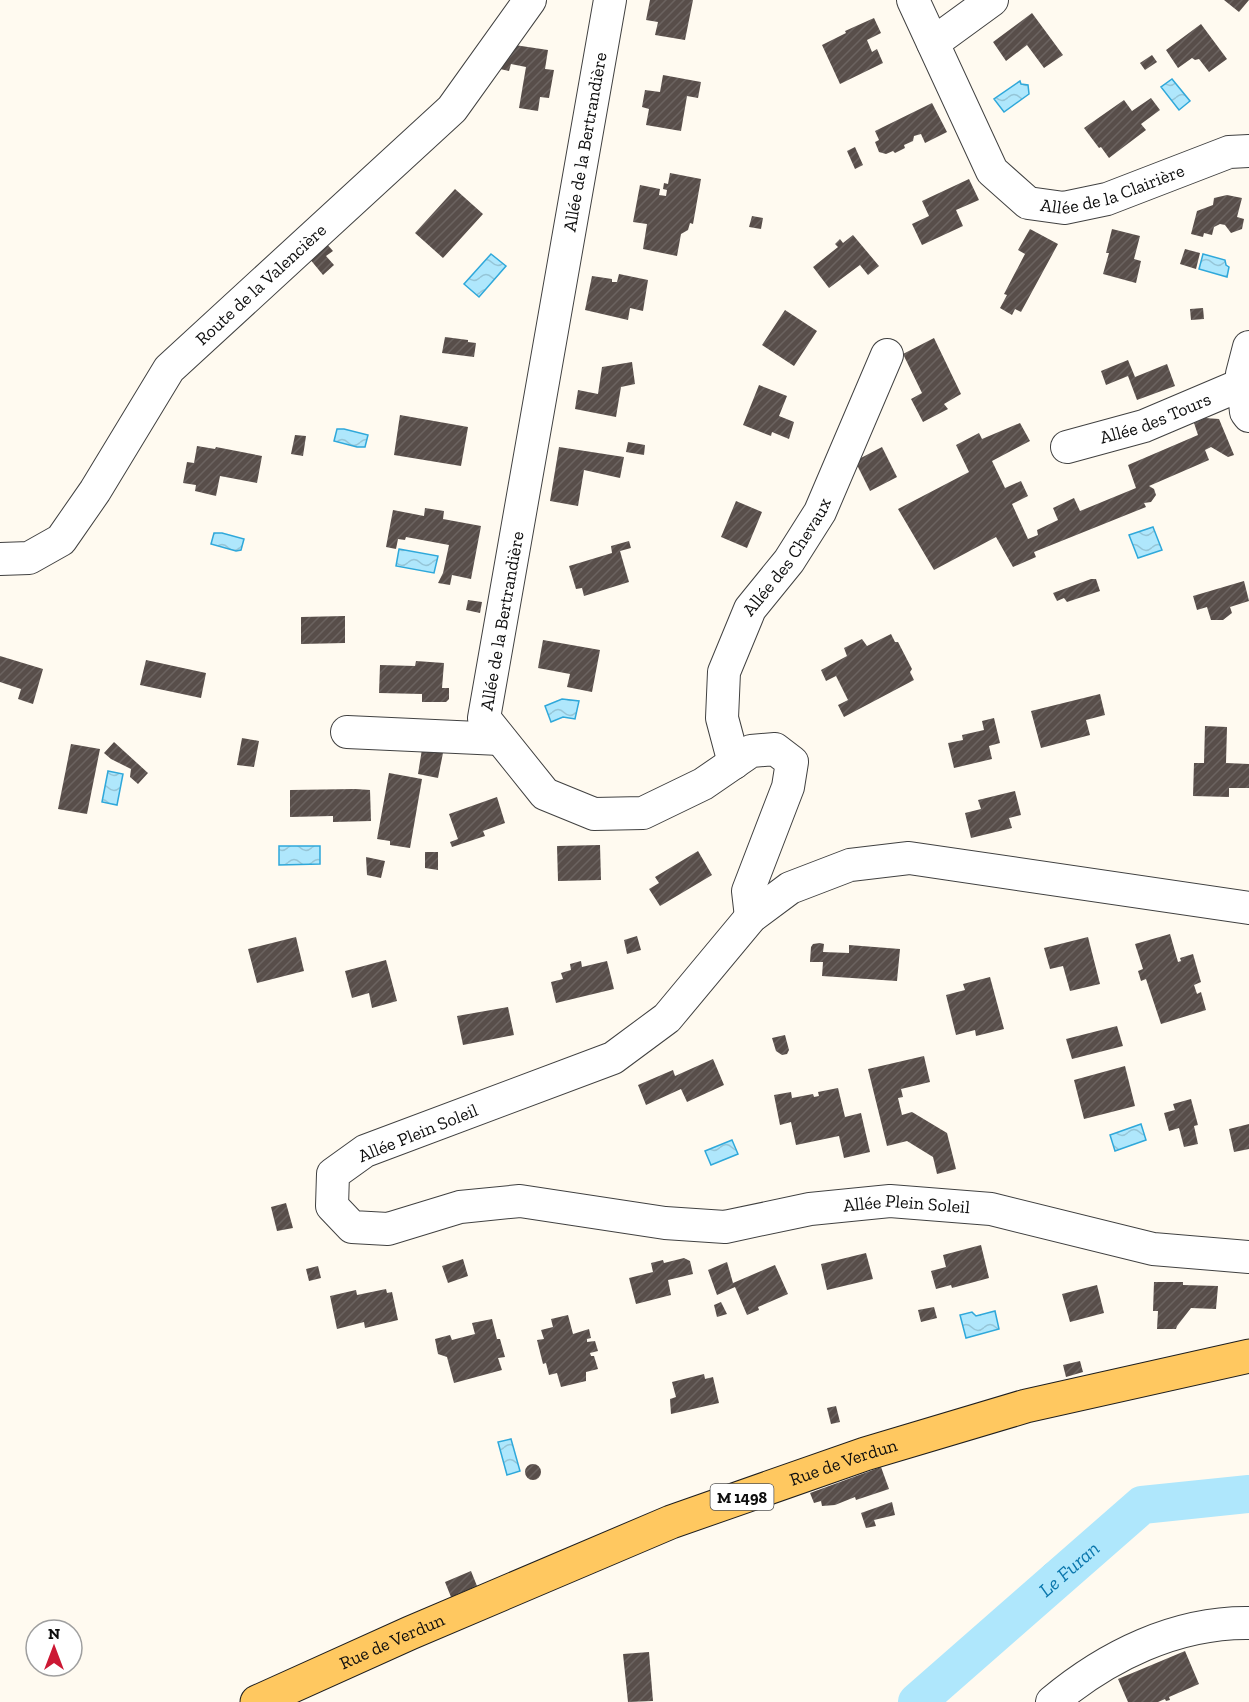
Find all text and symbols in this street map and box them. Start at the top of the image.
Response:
street label: Allée de la Bertrandière [558,51,612,233]
street label: Allée de la Clairière [1039,159,1187,219]
street label: Route de la Valencière [191,219,331,350]
street label: Allée des Tours [1097,388,1214,449]
street label: Allée des Chevaux [738,495,836,620]
street label: Allée de la Bertrandière [475,530,529,712]
street label: Allée Plein Soleil [355,1099,481,1167]
street label: Allée Plein Soleil [842,1190,971,1218]
street label: Rue de Verdun [787,1434,901,1491]
road number: M 1498 [710,1484,774,1510]
water label: Le Furan [1034,1536,1104,1602]
street label: Rue de Verdun [336,1608,448,1674]
north arrow [24,1618,84,1678]
text: N [48,1624,60,1643]

